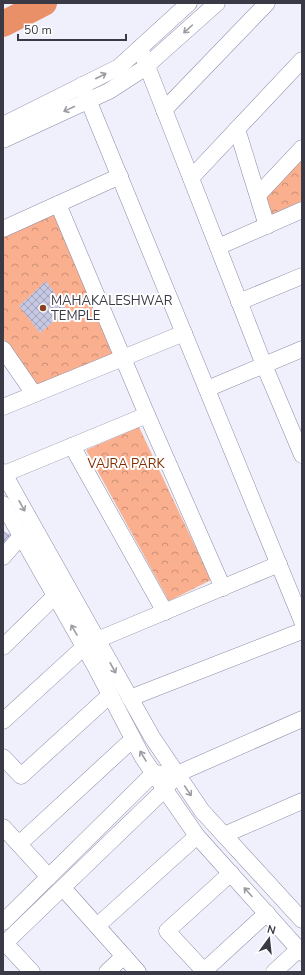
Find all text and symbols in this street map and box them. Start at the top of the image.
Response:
scale bar [18,16,126,42]
text: 50 m [24,22,52,38]
one-way arrow [183,24,193,33]
one-way arrow [94,72,106,79]
one-way arrow [64,106,76,113]
place label: MAHAKALESHWAR TEMPLE [51,292,173,325]
marker: MAHAKALESHWAR TEMPLE [38,303,48,313]
park label: VAJRA PARK [86,455,165,473]
one-way arrow [19,500,27,512]
one-way arrow [70,624,78,636]
one-way arrow [110,662,118,674]
one-way arrow [139,751,147,762]
one-way arrow [184,785,192,796]
one-way arrow [243,887,253,897]
north arrow [249,919,289,959]
text: N [266,922,277,938]

